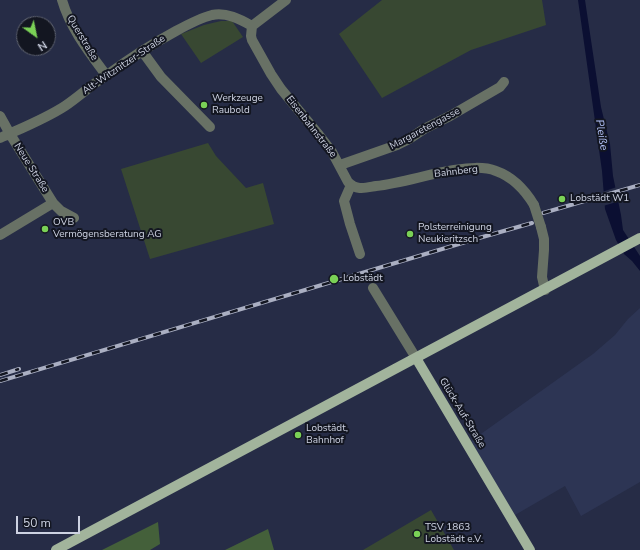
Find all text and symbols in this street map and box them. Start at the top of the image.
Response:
street label: Querstraße [64,13,100,63]
north arrow [16,16,56,56]
street label: Alt-Witznitzer-Straße [80,33,168,97]
text: N [35,37,50,54]
place label: Werkzeuge Raubold [212,93,263,116]
street label: Eisenbahnstraße [283,94,339,160]
marker: Werkzeuge Raubold [199,100,209,110]
street label: Margaretengasse [388,105,462,153]
water label: Pleiße [592,119,610,151]
street label: Neue Straße [11,141,51,195]
street label: Bahnberg [433,163,479,181]
place label: Lobstädt W1 [570,193,629,205]
marker: Lobstädt W1 [557,194,567,204]
place label: OVB Vermögensberatung AG [53,217,162,240]
place label: Polsterreinigung Neukieritzsch [418,222,492,246]
marker: OVB Vermögensberatung AG [40,224,50,234]
marker: Polsterreinigung Neukieritzsch [405,229,415,239]
marker: Lobstädt [328,273,340,285]
place label: Lobstädt [343,273,383,285]
street label: Glück-Auf-Straße [436,376,488,450]
place label: Lobstädt, Bahnhof [306,423,348,446]
marker: Lobstädt, Bahnhof [293,430,303,440]
scale bar [18,508,82,534]
text: 50 m [23,515,51,531]
place label: TSV 1863 Lobstädt e.V. [425,522,483,546]
marker: TSV 1863 Lobstädt e.V. [412,529,422,539]

